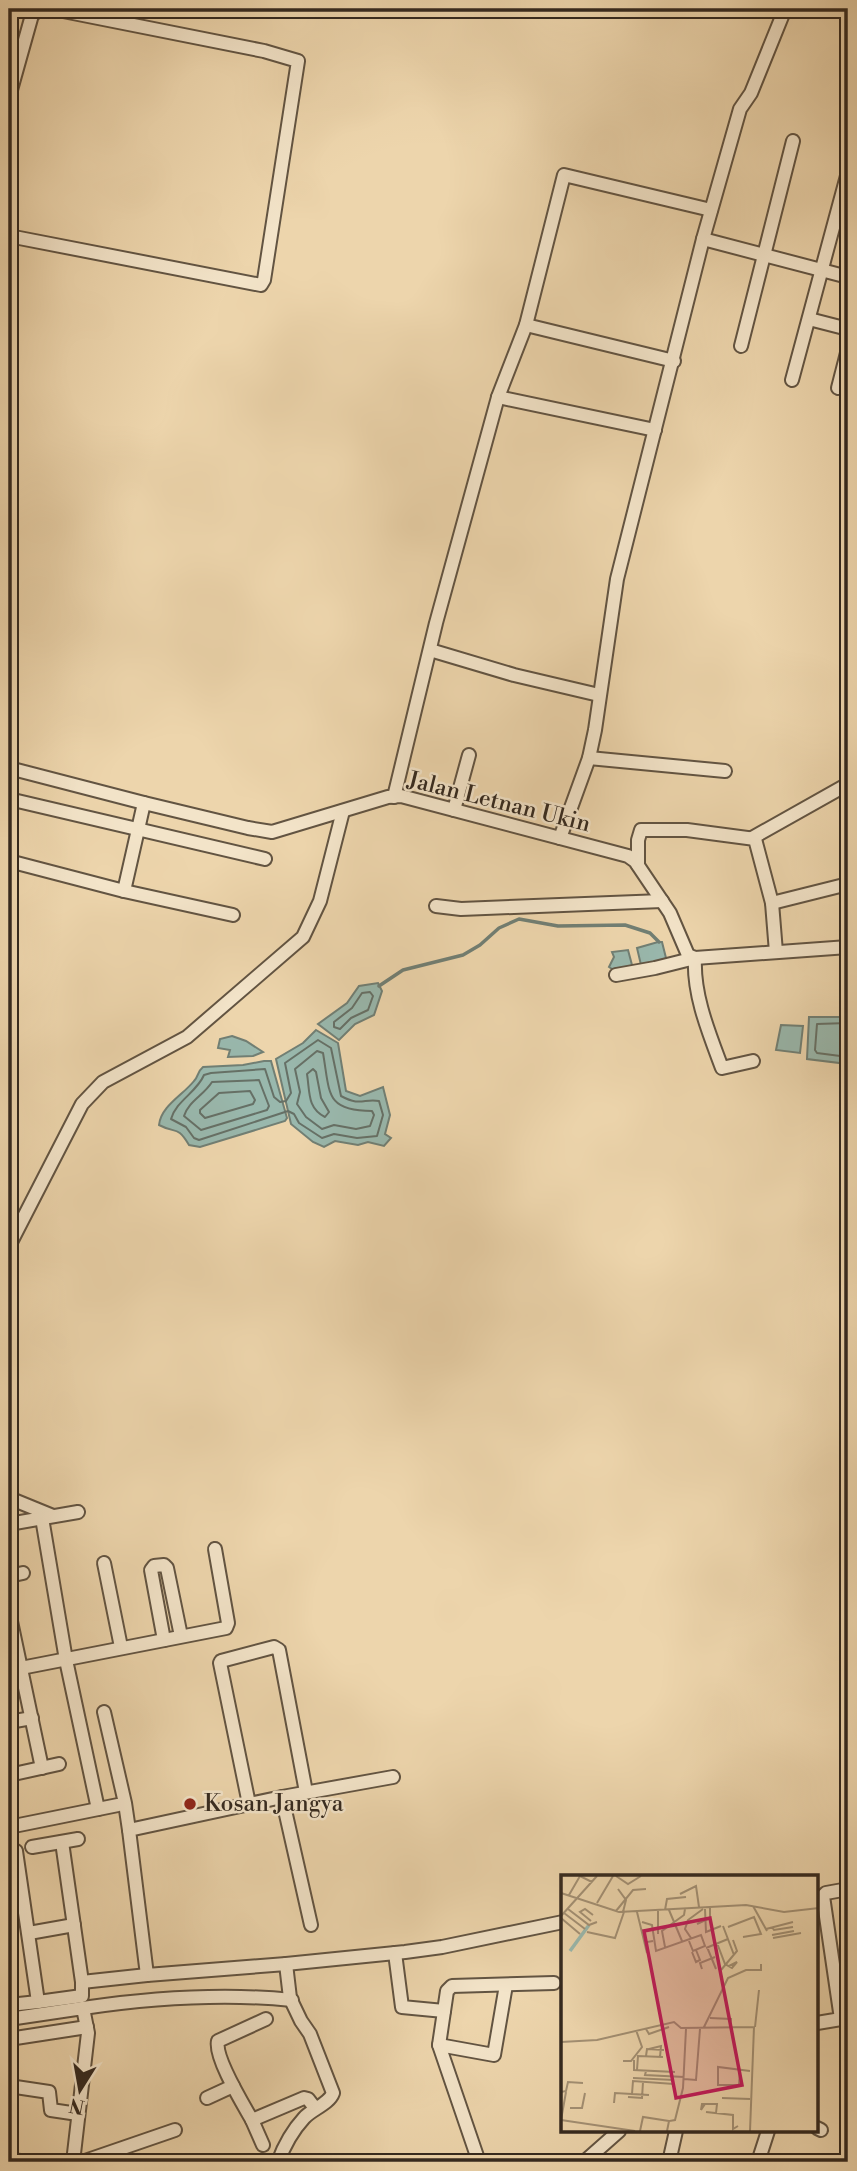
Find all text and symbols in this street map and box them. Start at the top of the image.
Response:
street label: Jalan Letnan Ukin [404,766,594,838]
place label: Kosan Jangya [204,1790,344,1818]
marker: Kosan Jangya [182,1796,198,1812]
inset map [561,1875,818,2132]
north arrow [46,2056,116,2126]
text: N [67,2092,87,2119]

